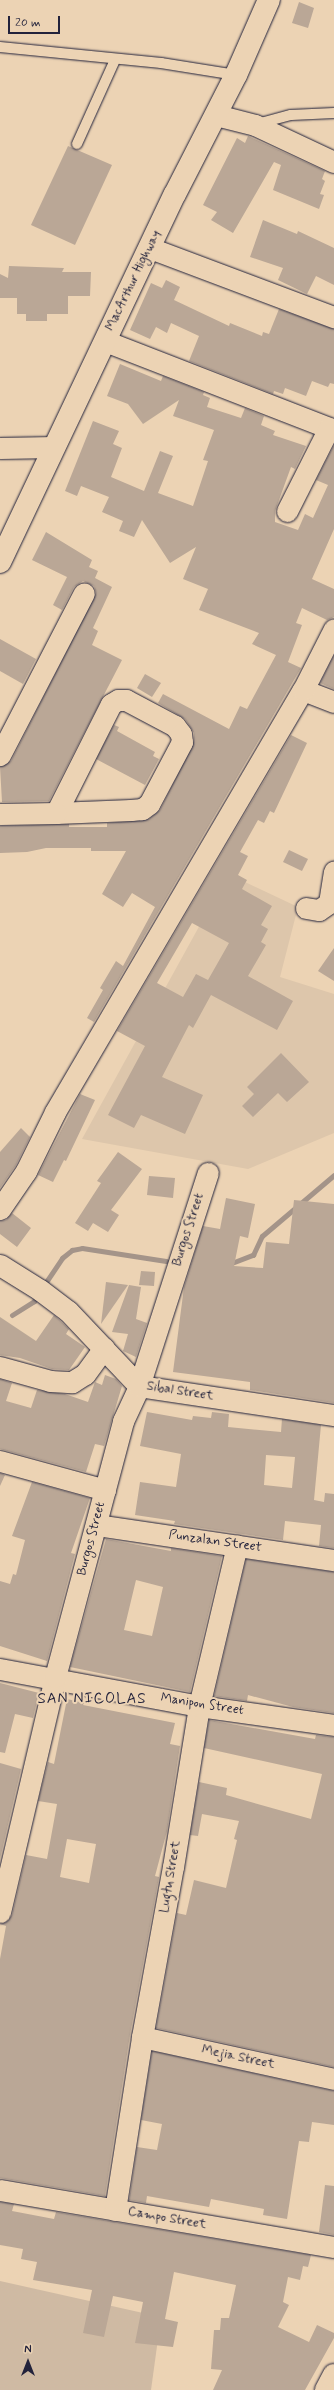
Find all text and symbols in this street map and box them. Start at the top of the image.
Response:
scale bar [10,8,62,34]
text: 20 m [15,15,41,31]
street label: MacArthur Highway [103,228,165,334]
street label: Burgos Street [170,1190,208,1270]
street label: Sibal Street [145,1379,215,1405]
street label: Burgos Street [74,1499,110,1579]
street label: Punzalan Street [168,1528,262,1556]
district label: SAN NICOLAS [39,1691,145,1709]
street label: Manipon Street [158,1691,246,1719]
street label: Lugtu Street [157,1840,185,1914]
street label: Mejia Street [200,2043,276,2073]
street label: Campo Street [127,2204,207,2234]
north arrow [8,2342,48,2382]
text: N [24,2343,32,2357]

